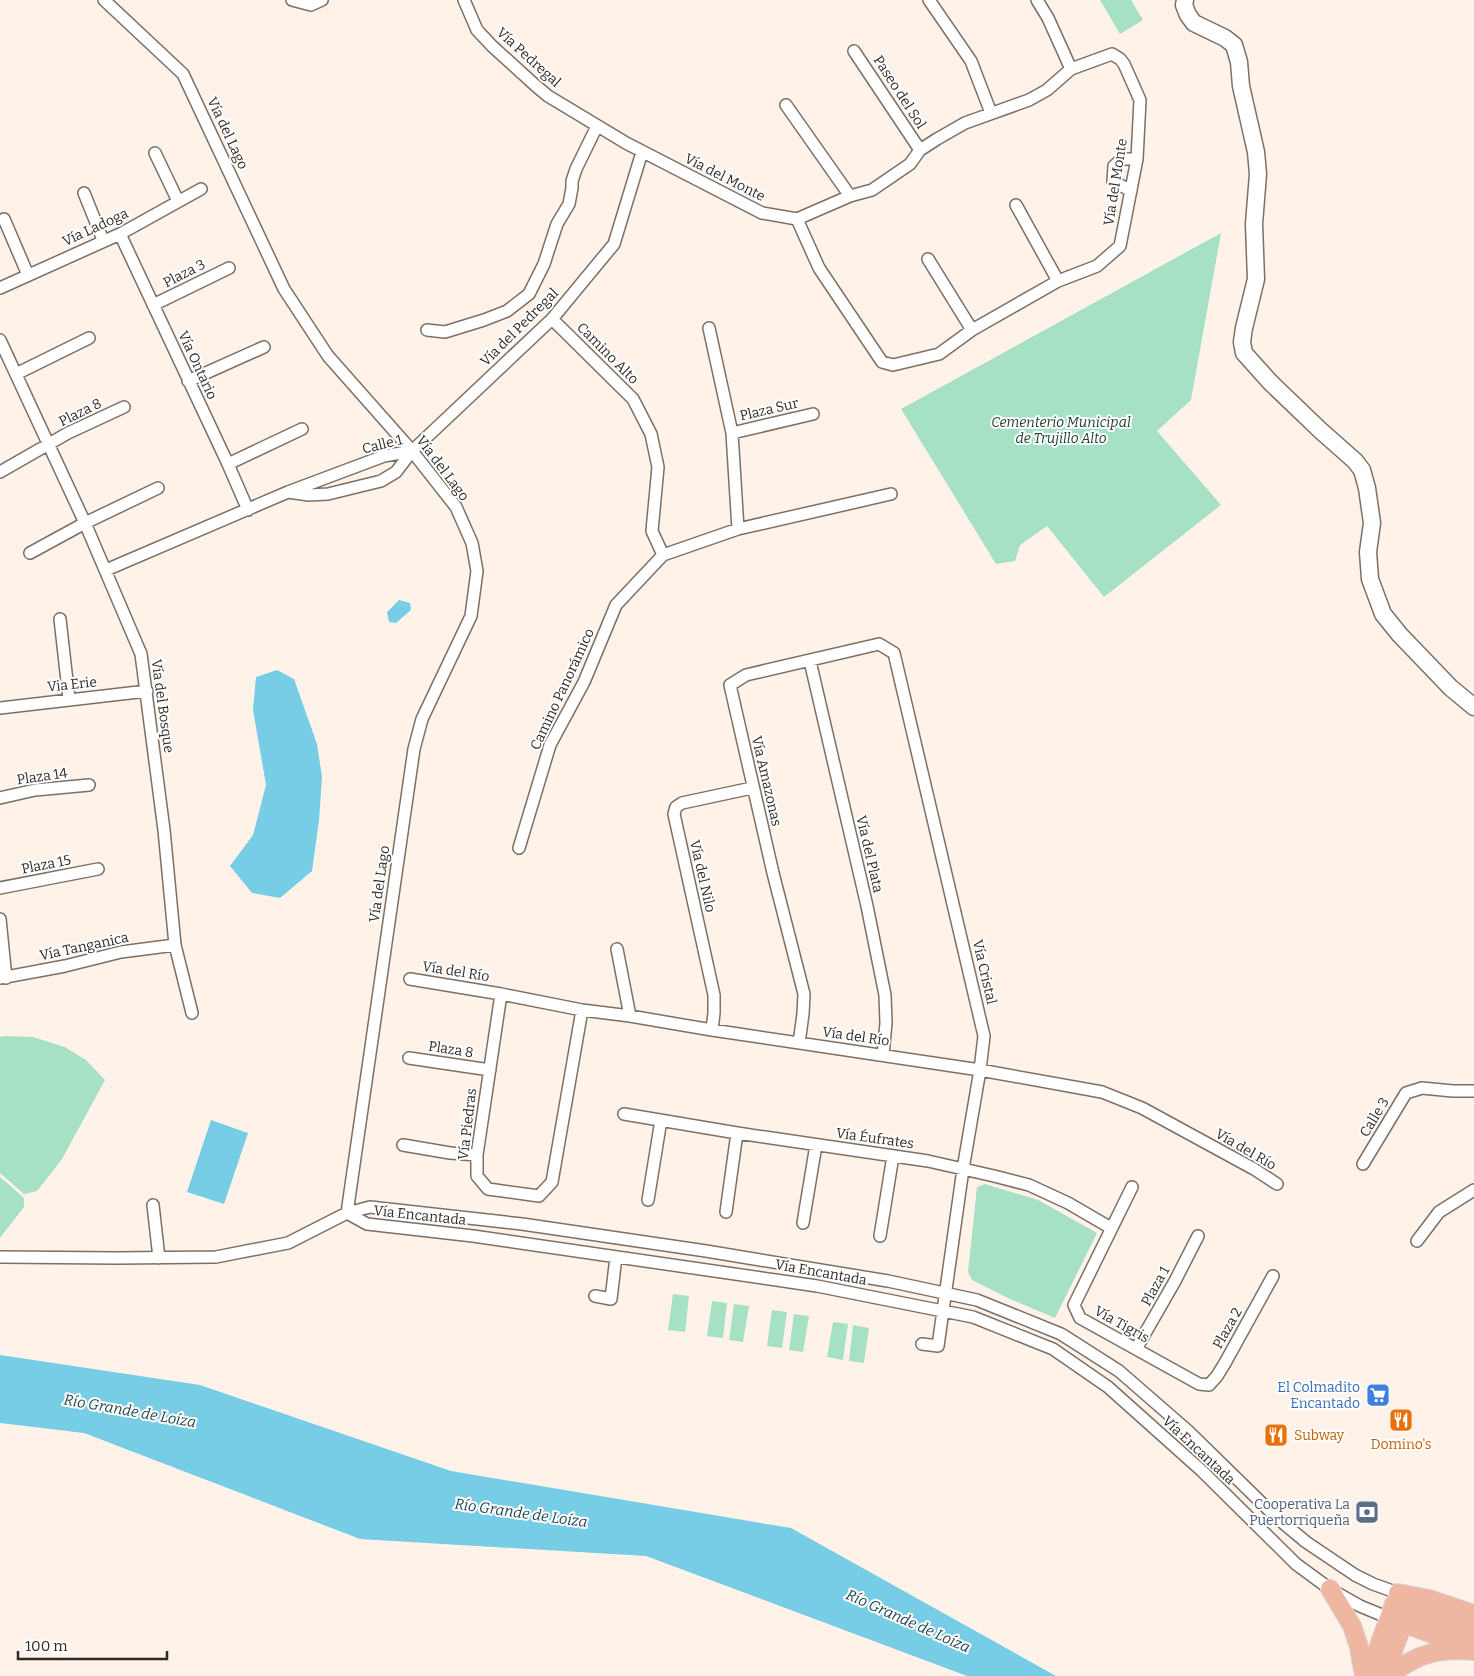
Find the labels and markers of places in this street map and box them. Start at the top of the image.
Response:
place label: El Colmadito Encantado [1277,1379,1360,1412]
supermarket icon: El Colmadito Encantado [1365,1382,1391,1408]
restaurant icon: Domino's [1388,1407,1414,1433]
restaurant icon: Subway [1263,1422,1289,1448]
place label: Subway [1294,1427,1345,1444]
place label: Domino's [1370,1436,1432,1453]
place label: Cooperativa La Puertorriqueña [1249,1496,1350,1529]
bank icon: Cooperativa La Puertorriqueña [1354,1499,1380,1525]

